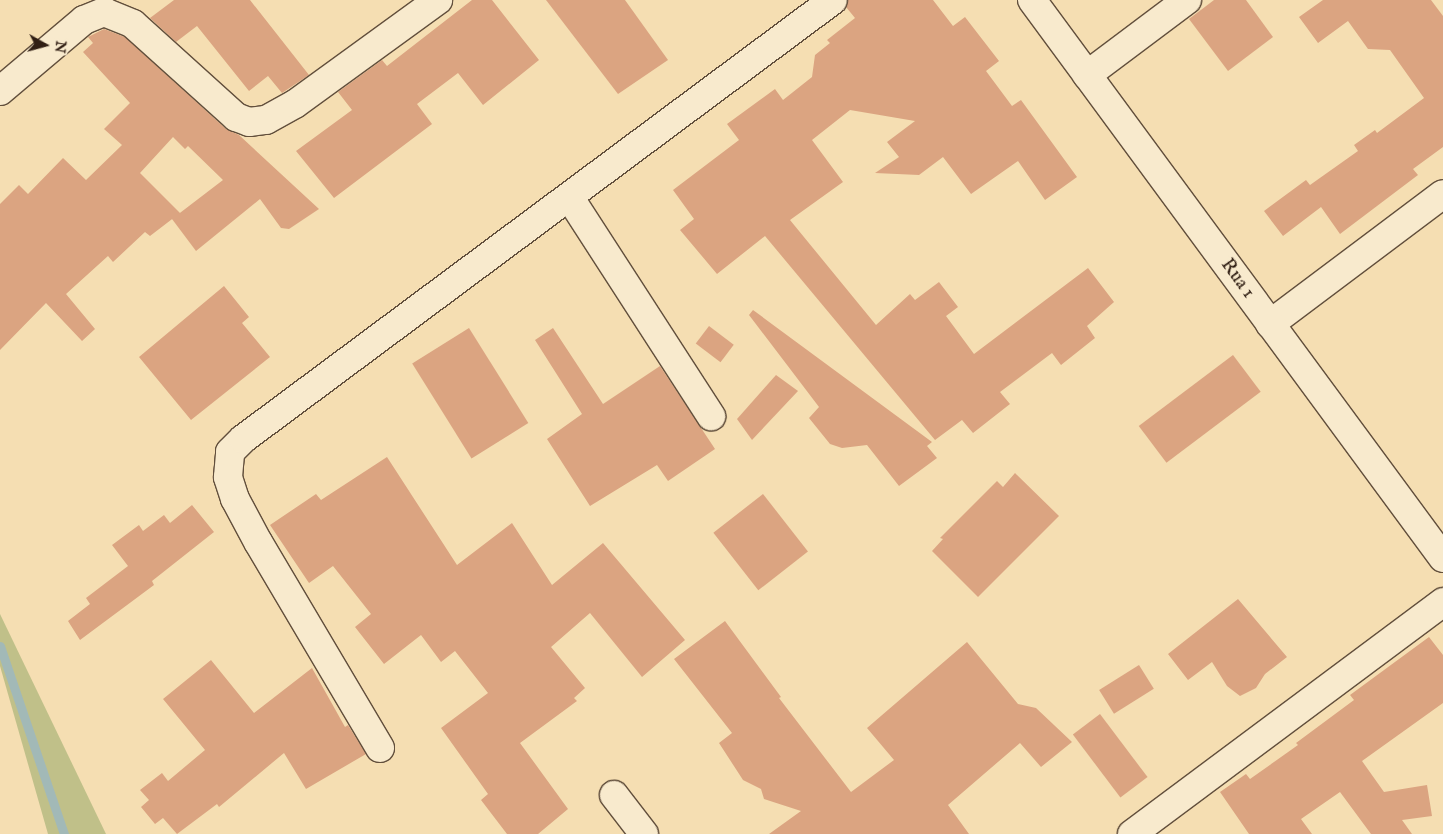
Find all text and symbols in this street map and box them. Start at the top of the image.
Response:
north arrow [20,20,70,70]
text: N [50,40,70,54]
street label: Rua 1 [1215,255,1259,303]

